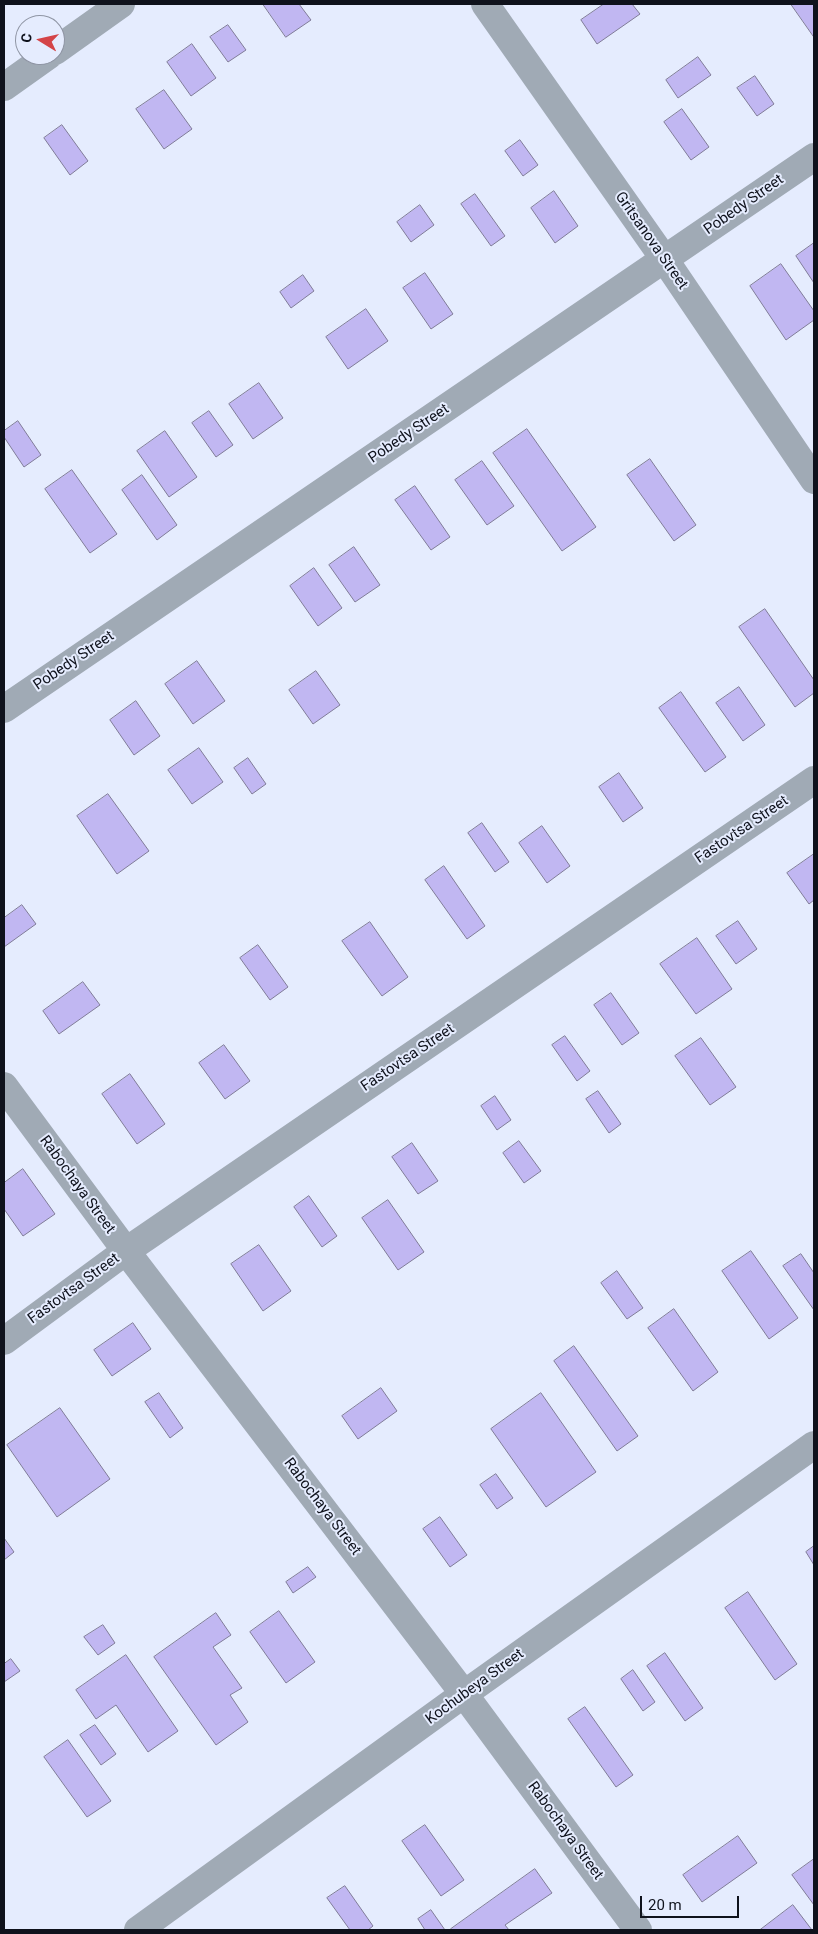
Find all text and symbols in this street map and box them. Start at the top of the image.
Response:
north arrow [15,15,65,65]
text: С [18,32,35,44]
street label: Pobedy Street [701,171,787,239]
street label: Gritsanova Street [611,189,691,293]
street label: Pobedy Street [365,400,453,468]
street label: Pobedy Street [30,627,118,695]
street label: Fastovtsa Street [692,792,792,868]
street label: Fastovtsa Street [358,1020,458,1096]
street label: Rabochaya Street [35,1132,119,1238]
street label: Fastovtsa Street [25,1250,123,1328]
street label: Rabochaya Street [280,1455,364,1559]
street label: Kochubeya Street [422,1645,528,1729]
street label: Rabochaya Street [523,1778,607,1884]
scale bar [643,1886,742,1918]
text: 20 m [648,1896,682,1914]

